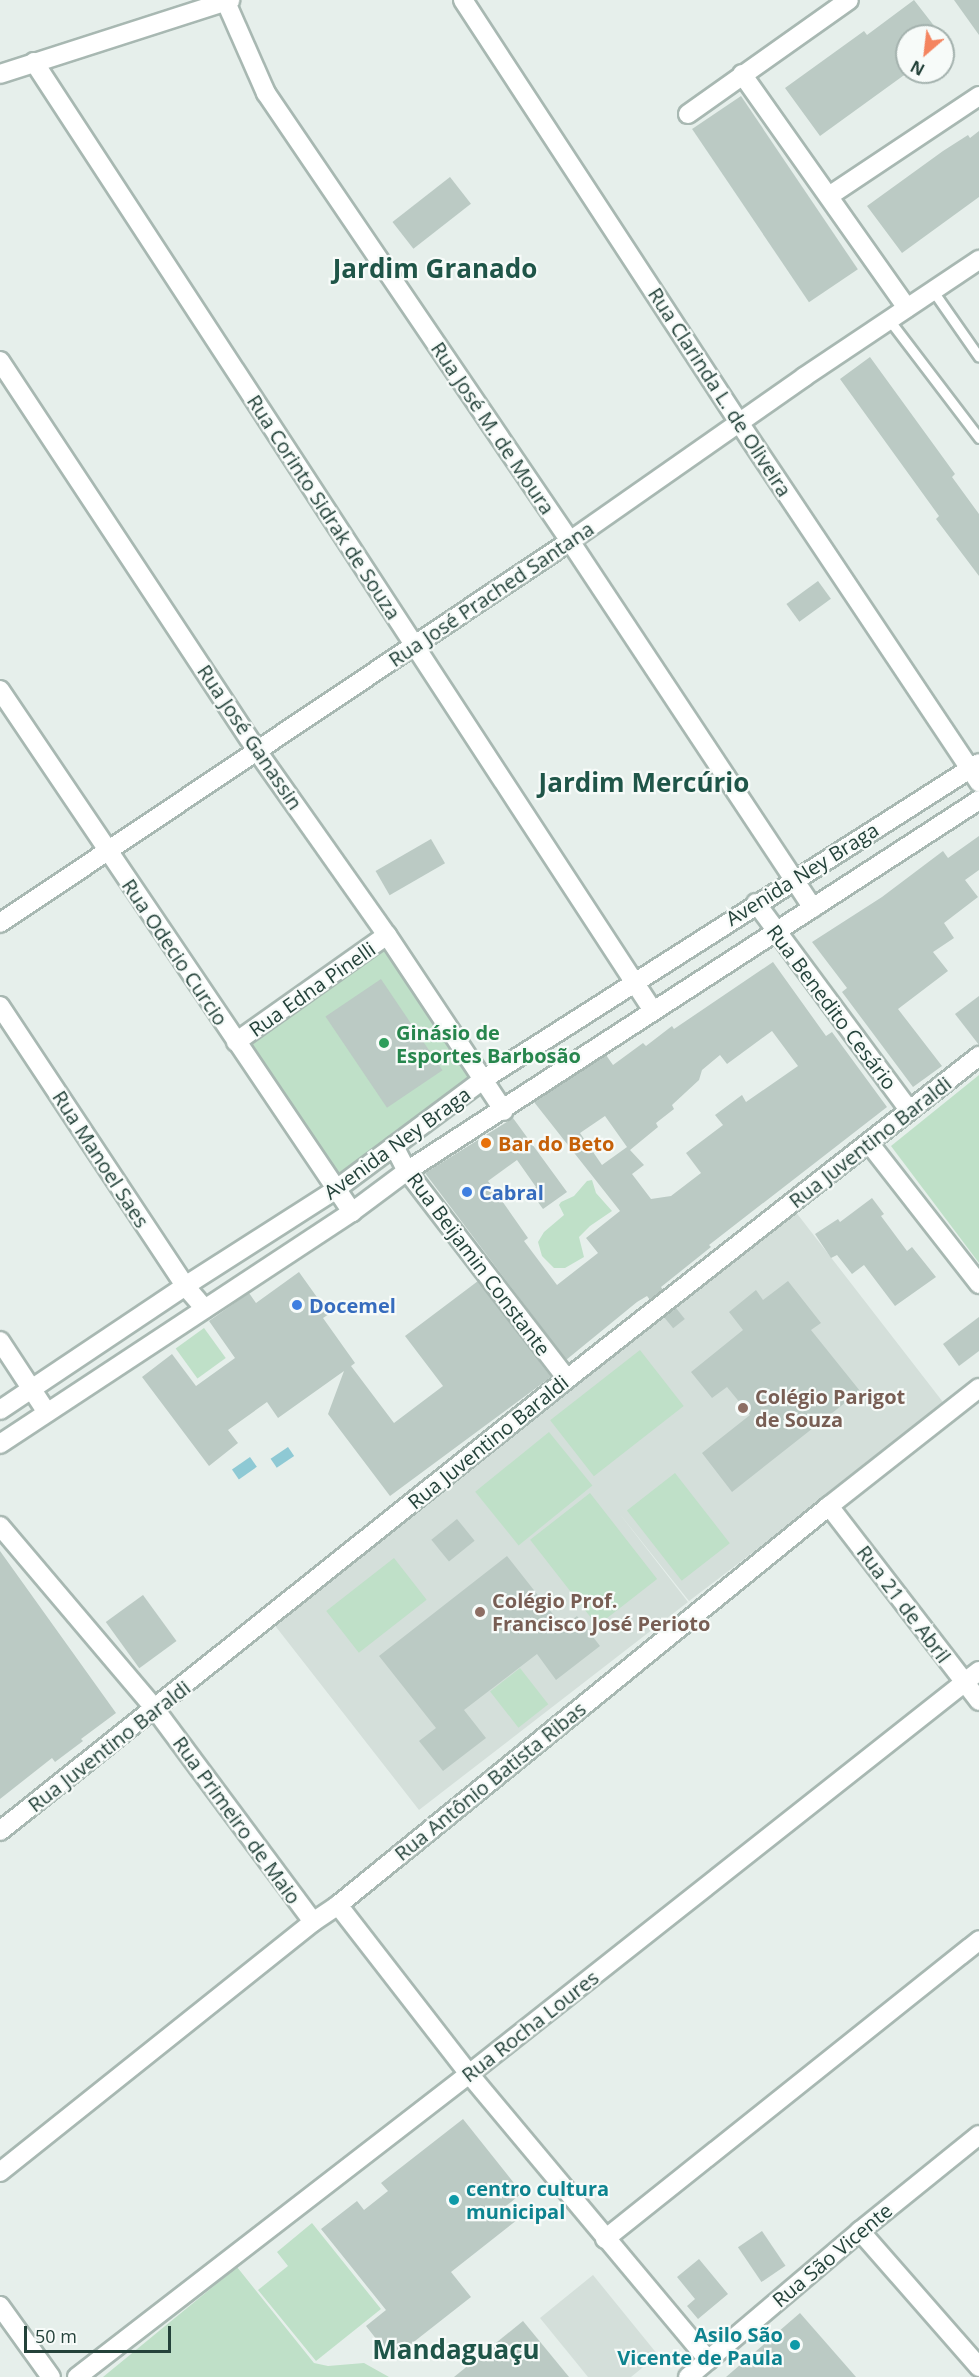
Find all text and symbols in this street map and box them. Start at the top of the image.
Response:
north arrow [895,24,955,84]
text: N [907,55,928,81]
district label: Jardim Granado [333,253,537,285]
street label: Rua Clarinda L. de Oliveira [643,283,797,501]
street label: Rua José M. de Moura [426,337,560,519]
street label: Rua Corinto Sidrak de Souza [242,390,406,624]
street label: Rua José Prached Santana [384,516,598,672]
street label: Rua José Ganassin [193,660,307,814]
district label: Jardim Mercúrio [539,767,749,799]
street label: Avenida Ney Braga [721,817,883,931]
street label: Rua Odecio Curcio [117,874,233,1030]
street label: Rua Benedito Cesário [762,920,902,1094]
street label: Rua Edna Pinelli [244,937,380,1041]
place label: Ginásio de Esportes Barbosão [396,1020,581,1067]
marker: Ginásio de Esportes Barbosão [377,1036,391,1050]
street label: Rua Juventino Baraldi [784,1071,956,1213]
street label: Avenida Ney Braga [319,1082,475,1204]
street label: Rua Manoel Saes [48,1086,154,1232]
place label: Bar do Beto [498,1131,614,1155]
marker: Bar do Beto [479,1136,493,1150]
street label: Rua Beijamin Constante [402,1168,556,1360]
place label: Cabral [479,1180,544,1204]
marker: Cabral [460,1185,474,1199]
place label: Docemel [309,1293,396,1317]
marker: Docemel [290,1298,304,1312]
street label: Rua Juventino Baraldi [403,1370,573,1514]
place label: Colégio Parigot de Souza [755,1384,905,1431]
marker: Colégio Parigot de Souza [736,1401,750,1415]
street label: Rua 21 de Abril [852,1541,956,1667]
place label: Colégio Prof. Francisco José Perioto [492,1588,710,1635]
marker: Colégio Prof. Francisco José Perioto [473,1605,487,1619]
street label: Rua Juventino Baraldi [23,1675,195,1817]
street label: Rua Antônio Batista Ribas [390,1696,590,1866]
street label: Rua Primeiro de Maio [168,1732,306,1908]
street label: Rua Rocha Loures [457,1965,603,2087]
place label: centro cultura municipal [466,2176,609,2223]
marker: centro cultura municipal [447,2193,461,2207]
street label: Rua São Vicente [767,2198,897,2312]
scale bar [27,2314,174,2352]
place label: Asilo São Vicente de Paula [617,2322,783,2369]
text: 50 m [35,2324,77,2348]
district label: Mandaguaçu [372,2334,540,2366]
marker: Asilo São Vicente de Paula [788,2338,802,2352]

